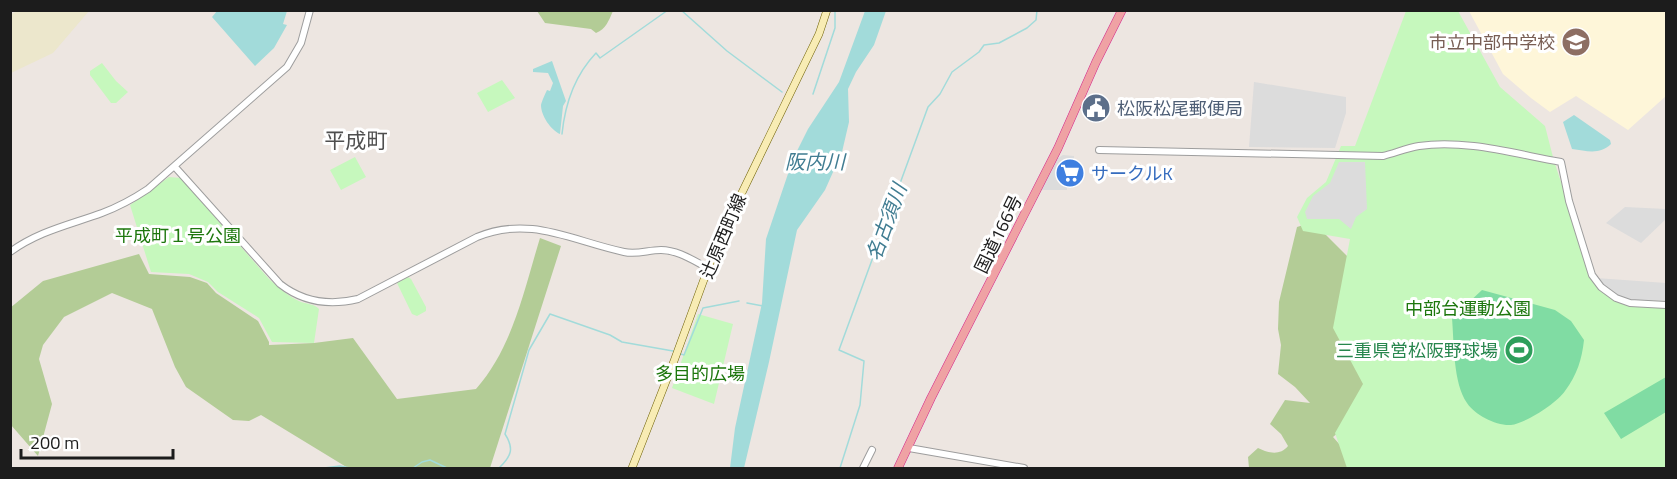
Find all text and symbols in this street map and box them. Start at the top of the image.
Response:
school or university icon: 市立中部中学校 [1560,26,1592,58]
place label: 市立中部中学校 [1429,29,1555,56]
public building icon: 松阪松尾郵便局 [1080,92,1112,124]
place label: 松阪松尾郵便局 [1117,95,1243,122]
district label: 平成町 [325,124,388,156]
water label: 阪内川 [785,146,847,177]
supermarket icon: サークルK [1054,157,1086,189]
place label: サークルK [1091,160,1173,187]
water label: 名古須川 [858,177,915,265]
street label: 辻原西町線 [693,189,753,283]
street label: 国道166号 [967,190,1029,278]
park label: 平成町１号公園 [115,222,241,249]
park label: 中部台運動公園 [1405,295,1531,322]
sports icon: 三重県営松阪野球場 [1503,334,1535,366]
place label: 三重県営松阪野球場 [1336,337,1498,364]
park label: 多目的広場 [655,360,745,387]
scale bar [21,422,172,460]
text: 200 m [30,429,79,456]

